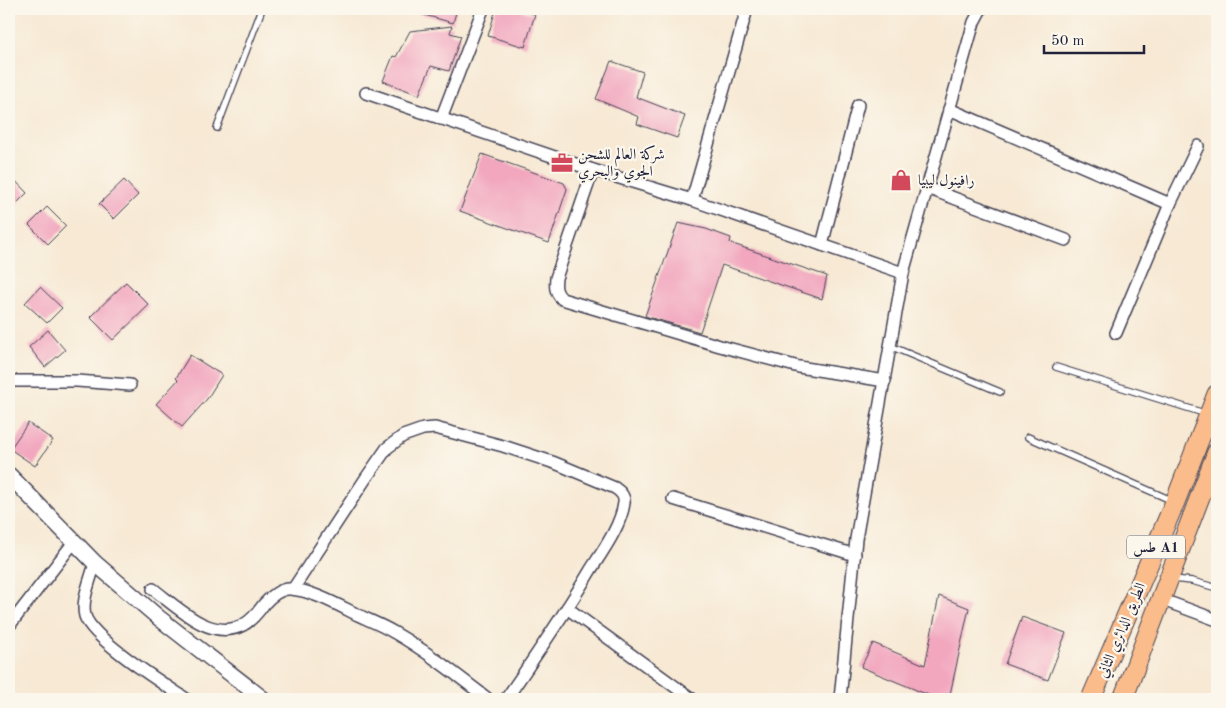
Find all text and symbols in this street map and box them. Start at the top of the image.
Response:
scale bar [1044,22,1144,54]
text: 50 m [1051,34,1085,49]
place label: شركة العالم للشحن الجوي والبحري [578,145,665,183]
office icon: شركة العالم للشحن الجوي والبحري [549,150,575,176]
shop icon: رافينول ليبيا [888,167,914,193]
place label: رافينول ليبيا [918,174,974,189]
road number: طس A1 [1127,536,1185,558]
street label: الطريق الدائري الثاني [1096,581,1152,681]

